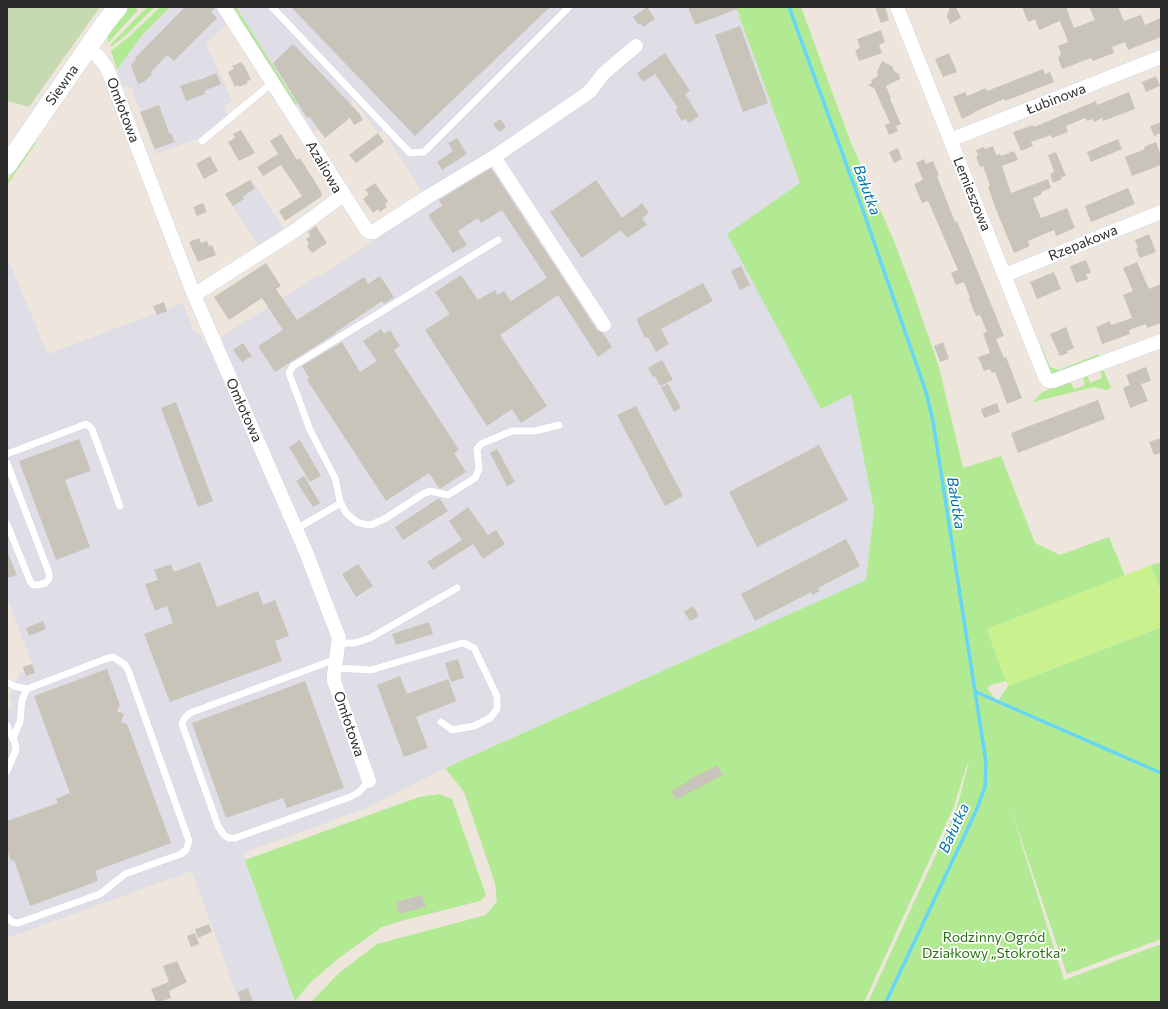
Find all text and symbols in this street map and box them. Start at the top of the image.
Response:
street label: Siewna [42,62,82,108]
street label: Omłotowa [103,75,143,145]
street label: Łubinowa [1024,80,1088,118]
street label: Azaliowa [302,138,346,196]
street label: Lemieszowa [950,155,994,233]
water label: Bałutka [850,162,884,218]
street label: Rzepakowa [1046,222,1120,264]
street label: Omłotowa [222,375,266,445]
water label: Bałutka [943,476,969,530]
street label: Omłotowa [330,689,368,759]
water label: Bałutka [935,800,973,856]
park label: Rodzinny Ogród Działkowy „Stokrotka” [922,929,1066,962]

